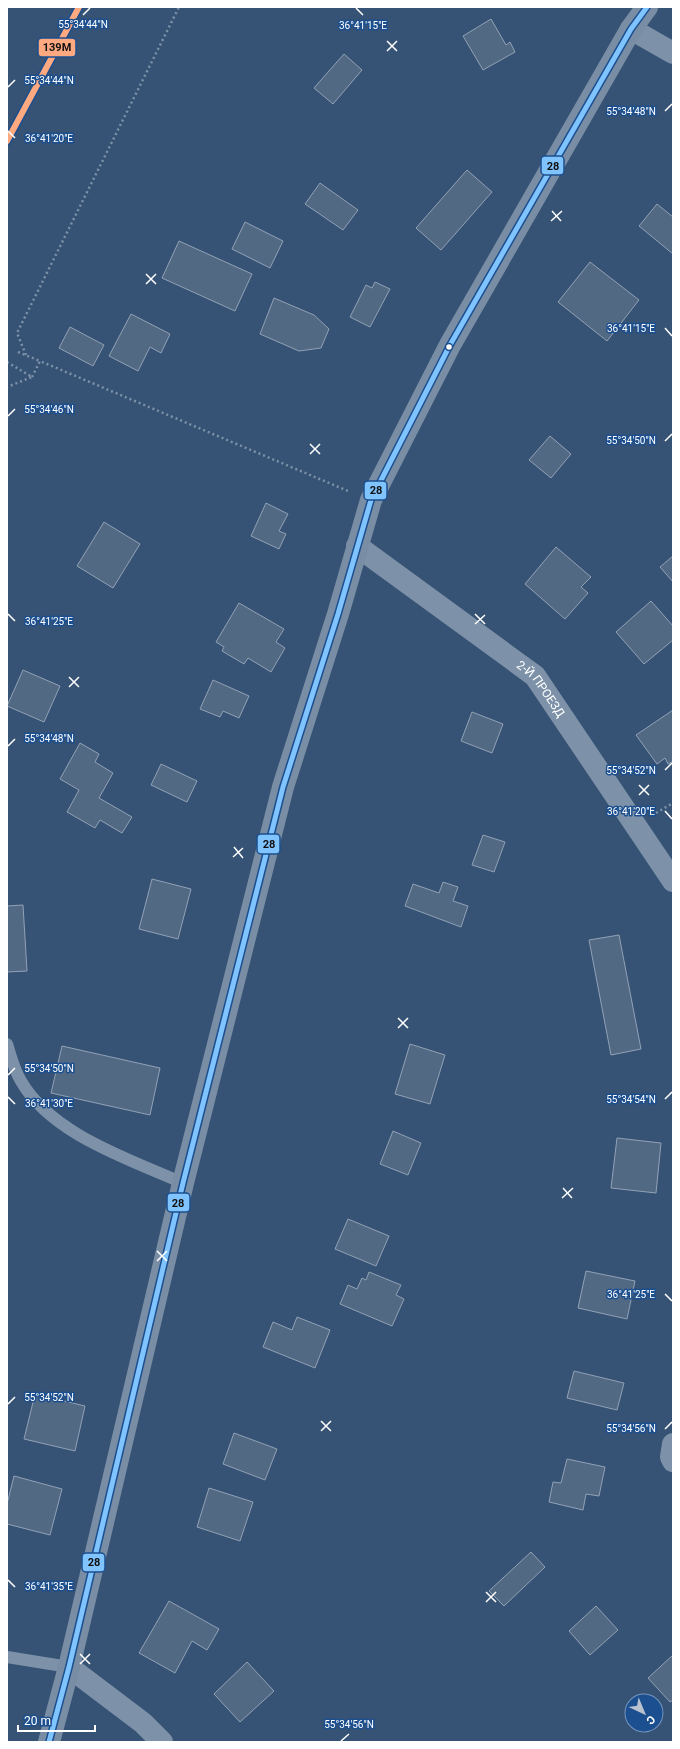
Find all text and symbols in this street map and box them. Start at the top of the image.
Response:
text: 55°34'44"N [58,19,108,30]
text: 36°41'15"E [339,20,387,31]
line badge: 139М [38,38,76,57]
text: 139М [43,41,71,54]
text: 55°34'44"N [24,75,74,86]
text: 55°34'48"N [606,106,656,117]
text: 36°41'20"E [25,133,73,144]
line badge: 28 [541,156,564,175]
text: 28 [547,160,559,173]
text: 36°41'15"E [607,323,655,334]
unlabelled marker [444,342,454,352]
text: 55°34'46"N [24,404,74,415]
text: 55°34'50"N [606,435,656,446]
line badge: 28 [364,481,387,500]
text: 28 [370,484,382,497]
text: 36°41'25"E [25,616,73,627]
street label: 2-Й ПРОЕЗД [514,658,568,720]
text: 55°34'48"N [24,733,74,744]
text: 55°34'52"N [606,765,656,776]
text: 36°41'20"E [607,806,655,817]
line badge: 28 [257,834,280,854]
text: 28 [263,838,275,851]
text: 55°34'50"N [24,1063,74,1074]
text: 55°34'54"N [606,1094,656,1105]
text: 36°41'30"E [25,1098,73,1109]
line badge: 28 [167,1193,190,1212]
text: 28 [172,1197,184,1210]
text: 36°41'25"E [607,1289,655,1300]
text: 55°34'52"N [24,1392,74,1403]
text: 55°34'56"N [606,1423,656,1434]
line badge: 28 [82,1553,105,1572]
text: 28 [88,1556,100,1569]
text: 36°41'35"E [25,1581,73,1592]
north arrow [624,1693,664,1733]
scale bar [18,1707,95,1733]
text: С [643,1713,658,1727]
text: 20 m [24,1714,51,1728]
text: 55°34'56"N [324,1719,374,1730]

